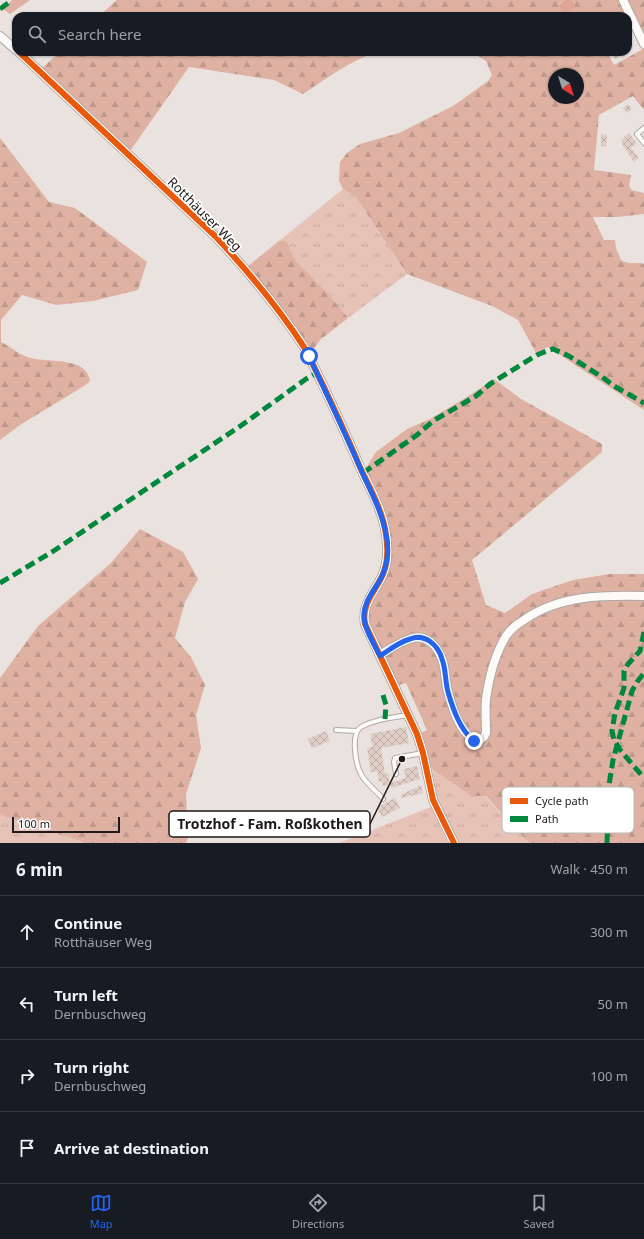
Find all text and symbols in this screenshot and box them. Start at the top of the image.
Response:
search box [12,12,632,56]
icon: search [26,23,48,45]
text: Search here [58,24,141,44]
north arrow [548,68,584,104]
street label: Rotthäuser Weg [164,173,246,255]
route start [300,347,318,365]
route end [465,732,483,750]
legend [502,787,634,833]
text: Cycle path [535,793,588,808]
callout: Trotzhof - Fam. Roßkothen [169,811,370,837]
text: Path [535,811,559,826]
text: Trotzhof - Fam. Roßkothen [177,814,363,833]
scale bar [12,815,120,834]
text: 100 m [18,816,50,831]
text: 6 min [16,858,63,881]
text: Walk · 450 m [550,860,628,878]
text: Continue [54,913,122,933]
icon: ahead [16,921,38,943]
text: 300 m [590,923,628,941]
text: Rotthäuser Weg [54,933,152,951]
text: Turn left [54,985,118,1005]
icon: left [16,993,38,1015]
text: 50 m [598,995,628,1013]
text: Dernbuschweg [54,1005,146,1023]
text: Turn right [54,1057,129,1077]
icon: right [16,1065,38,1087]
text: 100 m [590,1067,628,1085]
text: Dernbuschweg [54,1077,146,1095]
icon: arrive [16,1137,38,1159]
text: Arrive at destination [54,1138,209,1158]
tab: Map [90,1192,113,1231]
tab: Directions [292,1192,344,1231]
tab: Saved [524,1192,554,1231]

